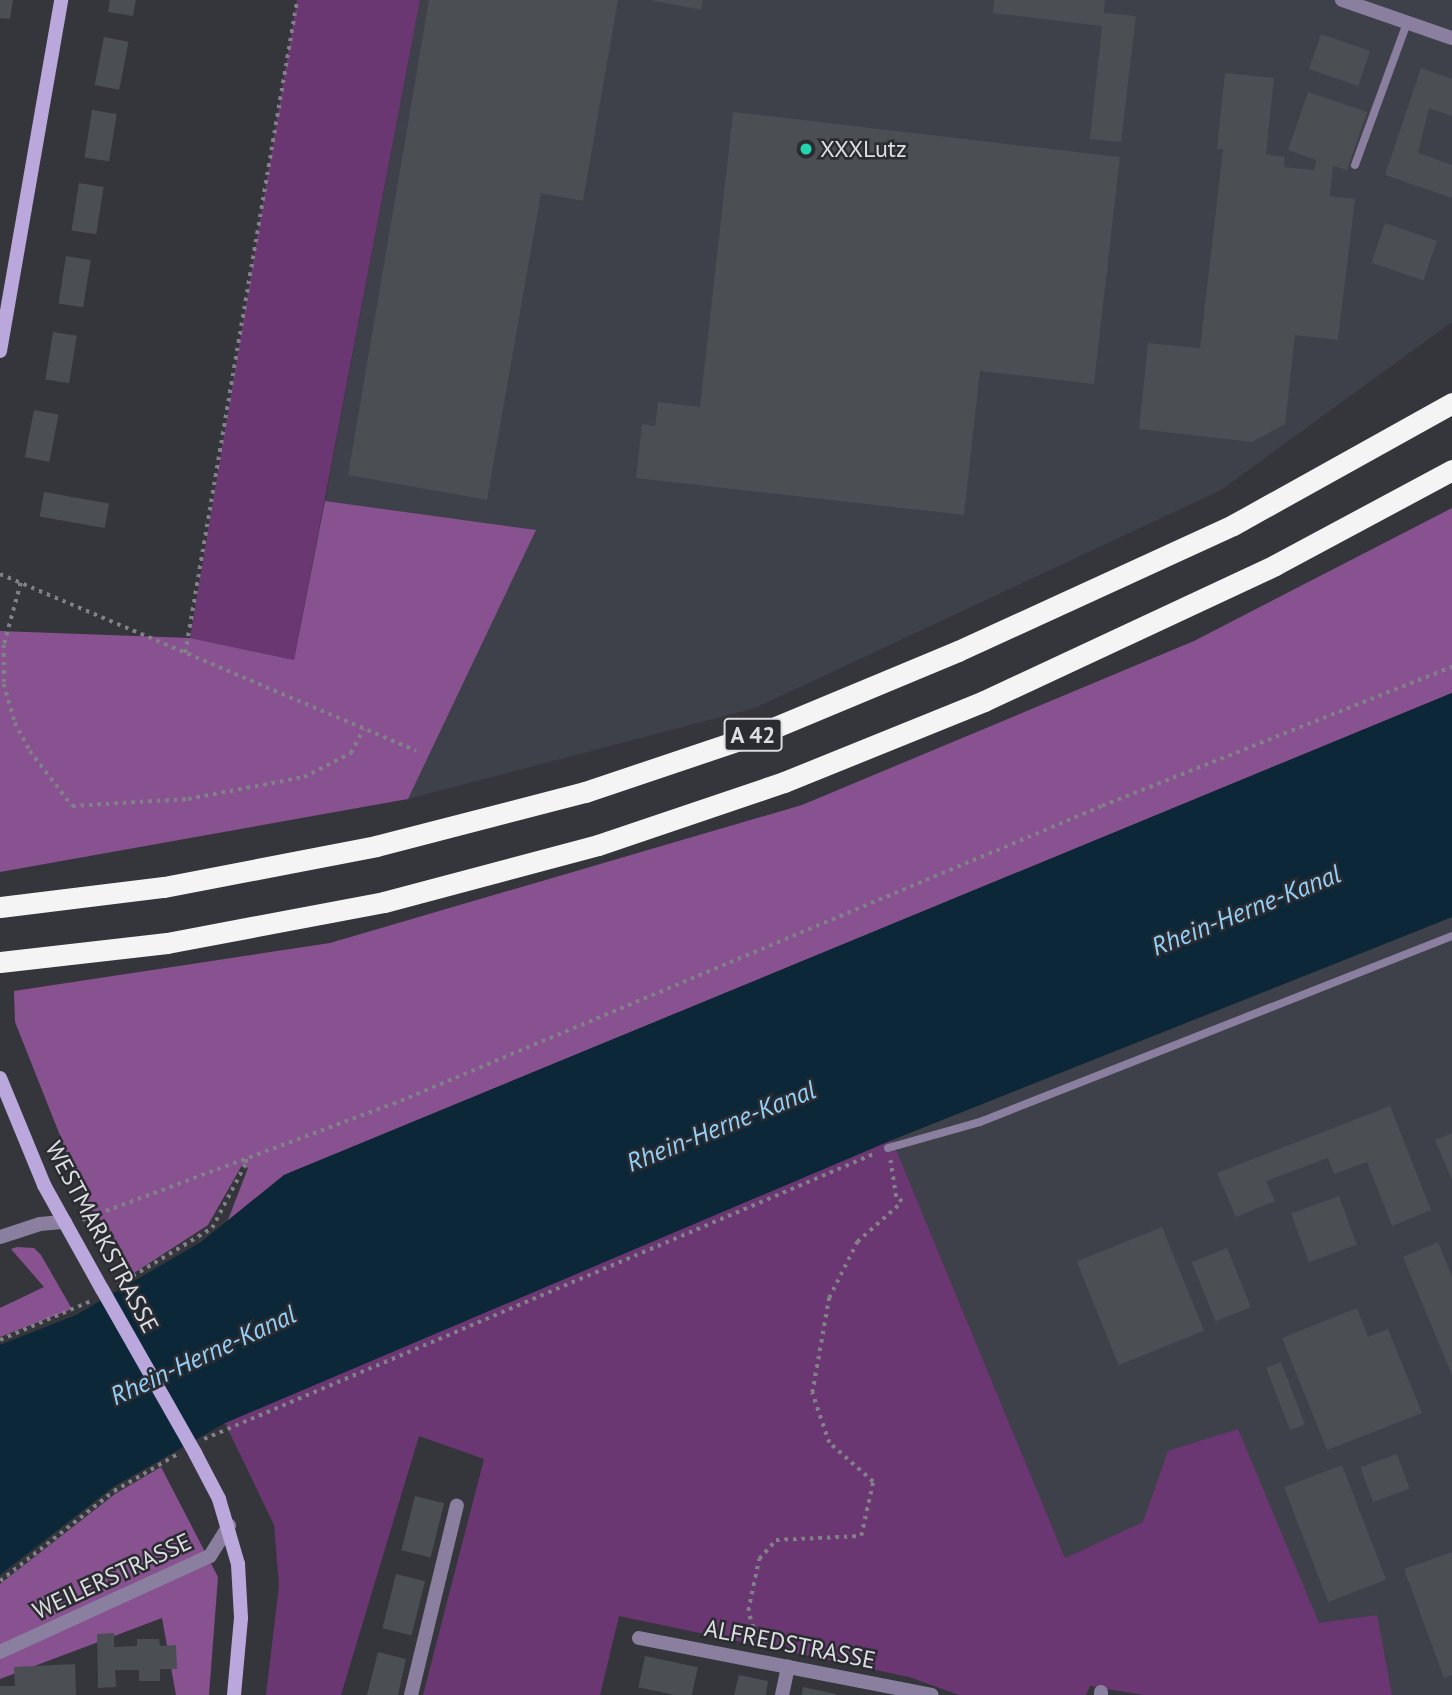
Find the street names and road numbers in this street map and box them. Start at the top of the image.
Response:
road number: A 42 [722,716,784,754]
street label: WESTMARKSTRASSE [39,1136,165,1338]
street label: WEILERSTRASSE [28,1527,196,1625]
street label: ALFREDSTRASSE [702,1613,878,1675]

